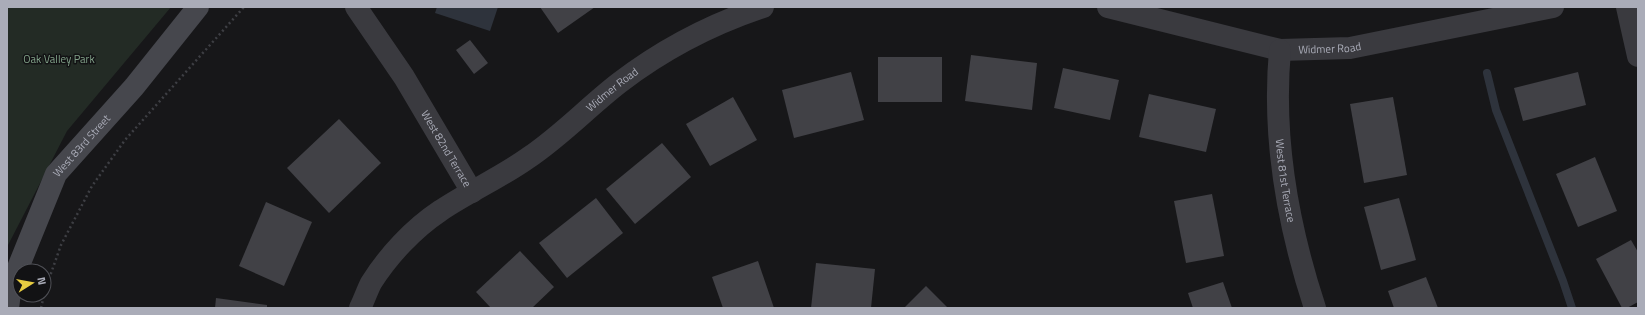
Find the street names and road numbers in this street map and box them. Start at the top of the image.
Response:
street label: Widmer Road [1298,38,1363,57]
street label: Widmer Road [582,63,641,115]
street label: West 82nd Terrace [417,107,476,190]
street label: West 83rd Street [49,111,114,181]
street label: West 81st Terrace [1272,138,1300,224]

